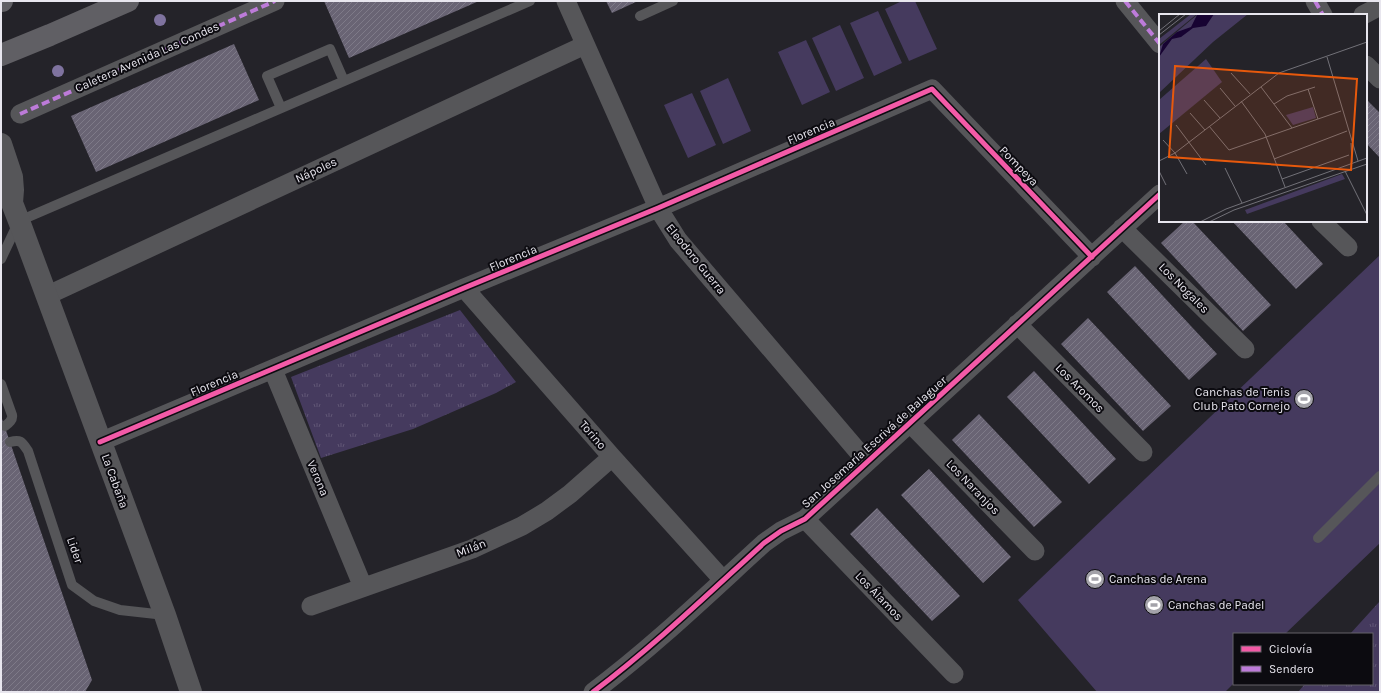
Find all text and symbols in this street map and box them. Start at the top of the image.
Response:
inset map [1159,14,1367,222]
street label: Caletera Avenida Las Condes [73,19,221,95]
street label: Florencia [785,115,837,147]
street label: Pompeya [997,143,1041,189]
street label: Nápoles [293,154,339,186]
street label: Eleodoro Guerra [663,221,729,297]
street label: Florencia [487,242,539,274]
street label: Los Nogales [1156,260,1212,316]
street label: Los Aromos [1053,361,1107,415]
street label: Florencia [188,367,240,399]
street label: San Josemaría Escrivá de Balaguer [799,373,950,511]
place label: Canchas de Tenis Club Pato Cornejo [1193,385,1290,413]
sports icon: Canchas de Tenis Club Pato Cornejo [1293,388,1315,410]
street label: Torino [577,418,609,452]
street label: La Cabaña [99,452,131,510]
street label: Los Naranjos [943,457,1003,517]
street label: Verona [304,458,332,498]
street label: Lider [64,535,86,566]
street label: Milán [454,536,488,560]
street label: Los Álamos [852,568,906,623]
sports icon: Canchas de Arena [1084,568,1106,590]
place label: Canchas de Arena [1109,572,1207,586]
sports icon: Canchas de Padel [1143,594,1165,616]
place label: Canchas de Padel [1168,598,1264,612]
legend [1233,633,1373,685]
text: Ciclovía [1269,642,1312,656]
text: Sendero [1269,662,1314,676]

